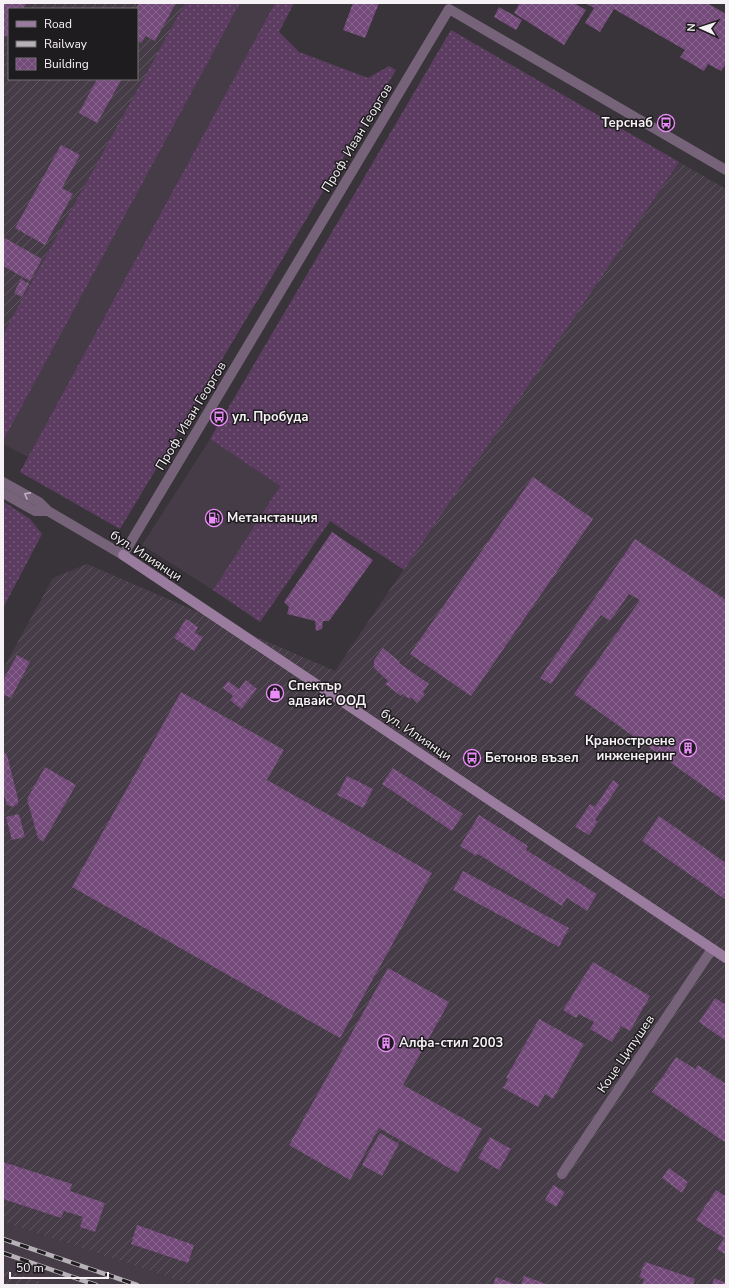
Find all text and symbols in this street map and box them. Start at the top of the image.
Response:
legend [8,8,138,80]
north arrow [681,8,721,48]
text: Road [44,16,72,32]
text: N [684,23,699,32]
text: Railway [44,36,88,52]
text: Building [44,56,89,72]
street label: Проф. Иван Георгов [317,80,397,196]
bus stop icon: Терснаб [656,113,676,133]
place label: Терснаб [602,114,653,132]
street label: Проф. Иван Георгов [151,358,231,474]
bus stop icon: ул. Пробуда [209,407,229,427]
place label: ул. Пробуда [232,408,308,426]
one-way arrow [24,492,31,499]
fuel station icon: Метанстанция [204,508,224,528]
place label: Метанстанция [227,509,318,527]
street label: бул. Илиянци [107,526,185,586]
place label: Спектър адвайс ООД [288,677,367,710]
shop icon: Спектър адвайс ООД [265,683,285,703]
street label: бул. Илиянци [377,705,455,765]
place label: Краностроене инженеринг [585,732,675,765]
building icon: Краностроене инженеринг [678,738,698,758]
bus stop icon: Бетонов възел [462,748,482,768]
place label: Бетонов възел [485,749,579,767]
street label: Коце Ципушев [593,1011,659,1097]
building icon: Алфа-стил 2003 [376,1033,396,1053]
place label: Алфа-стил 2003 [399,1034,503,1052]
scale bar [10,1254,108,1280]
text: 50 m [16,1260,44,1276]

